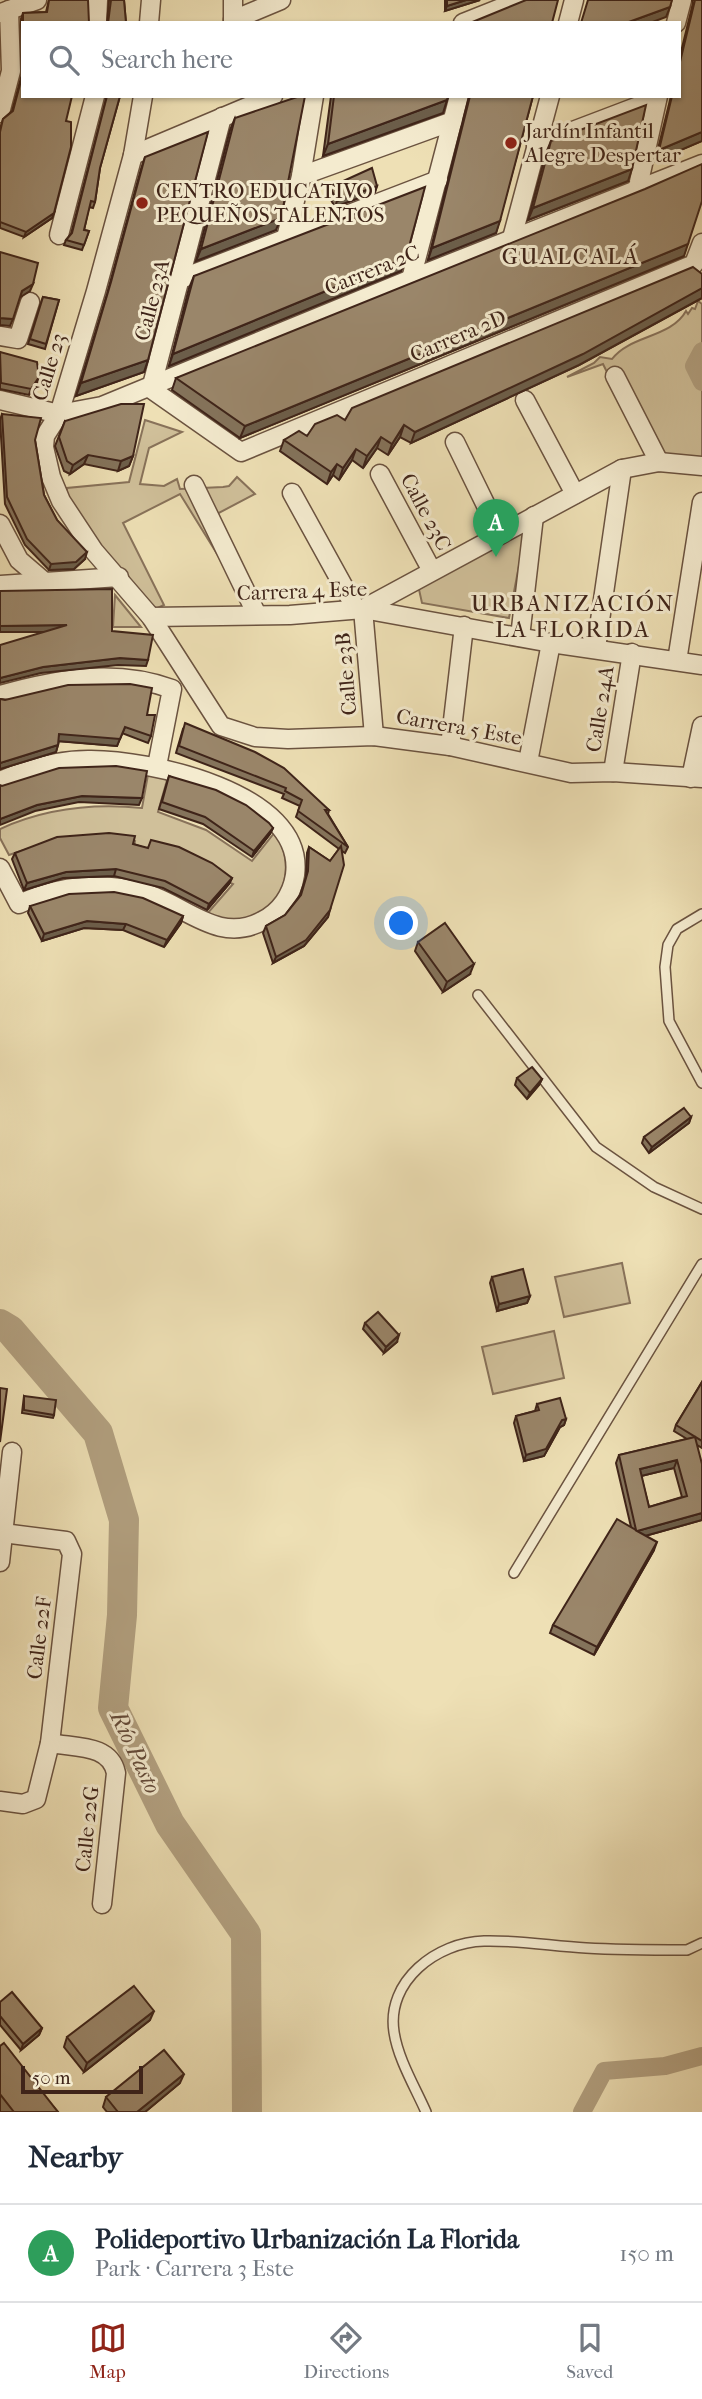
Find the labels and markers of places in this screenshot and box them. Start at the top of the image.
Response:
place label: Jardín Infantil Alegre Despertar [523,119,681,167]
marker: Jardín Infantil Alegre Despertar [503,135,519,151]
place label: CENTRO EDUCATIVO PEQUEÑOS TALENTOS [156,179,384,227]
marker: CENTRO EDUCATIVO PEQUEÑOS TALENTOS [134,195,150,211]
pin: A [473,499,519,557]

